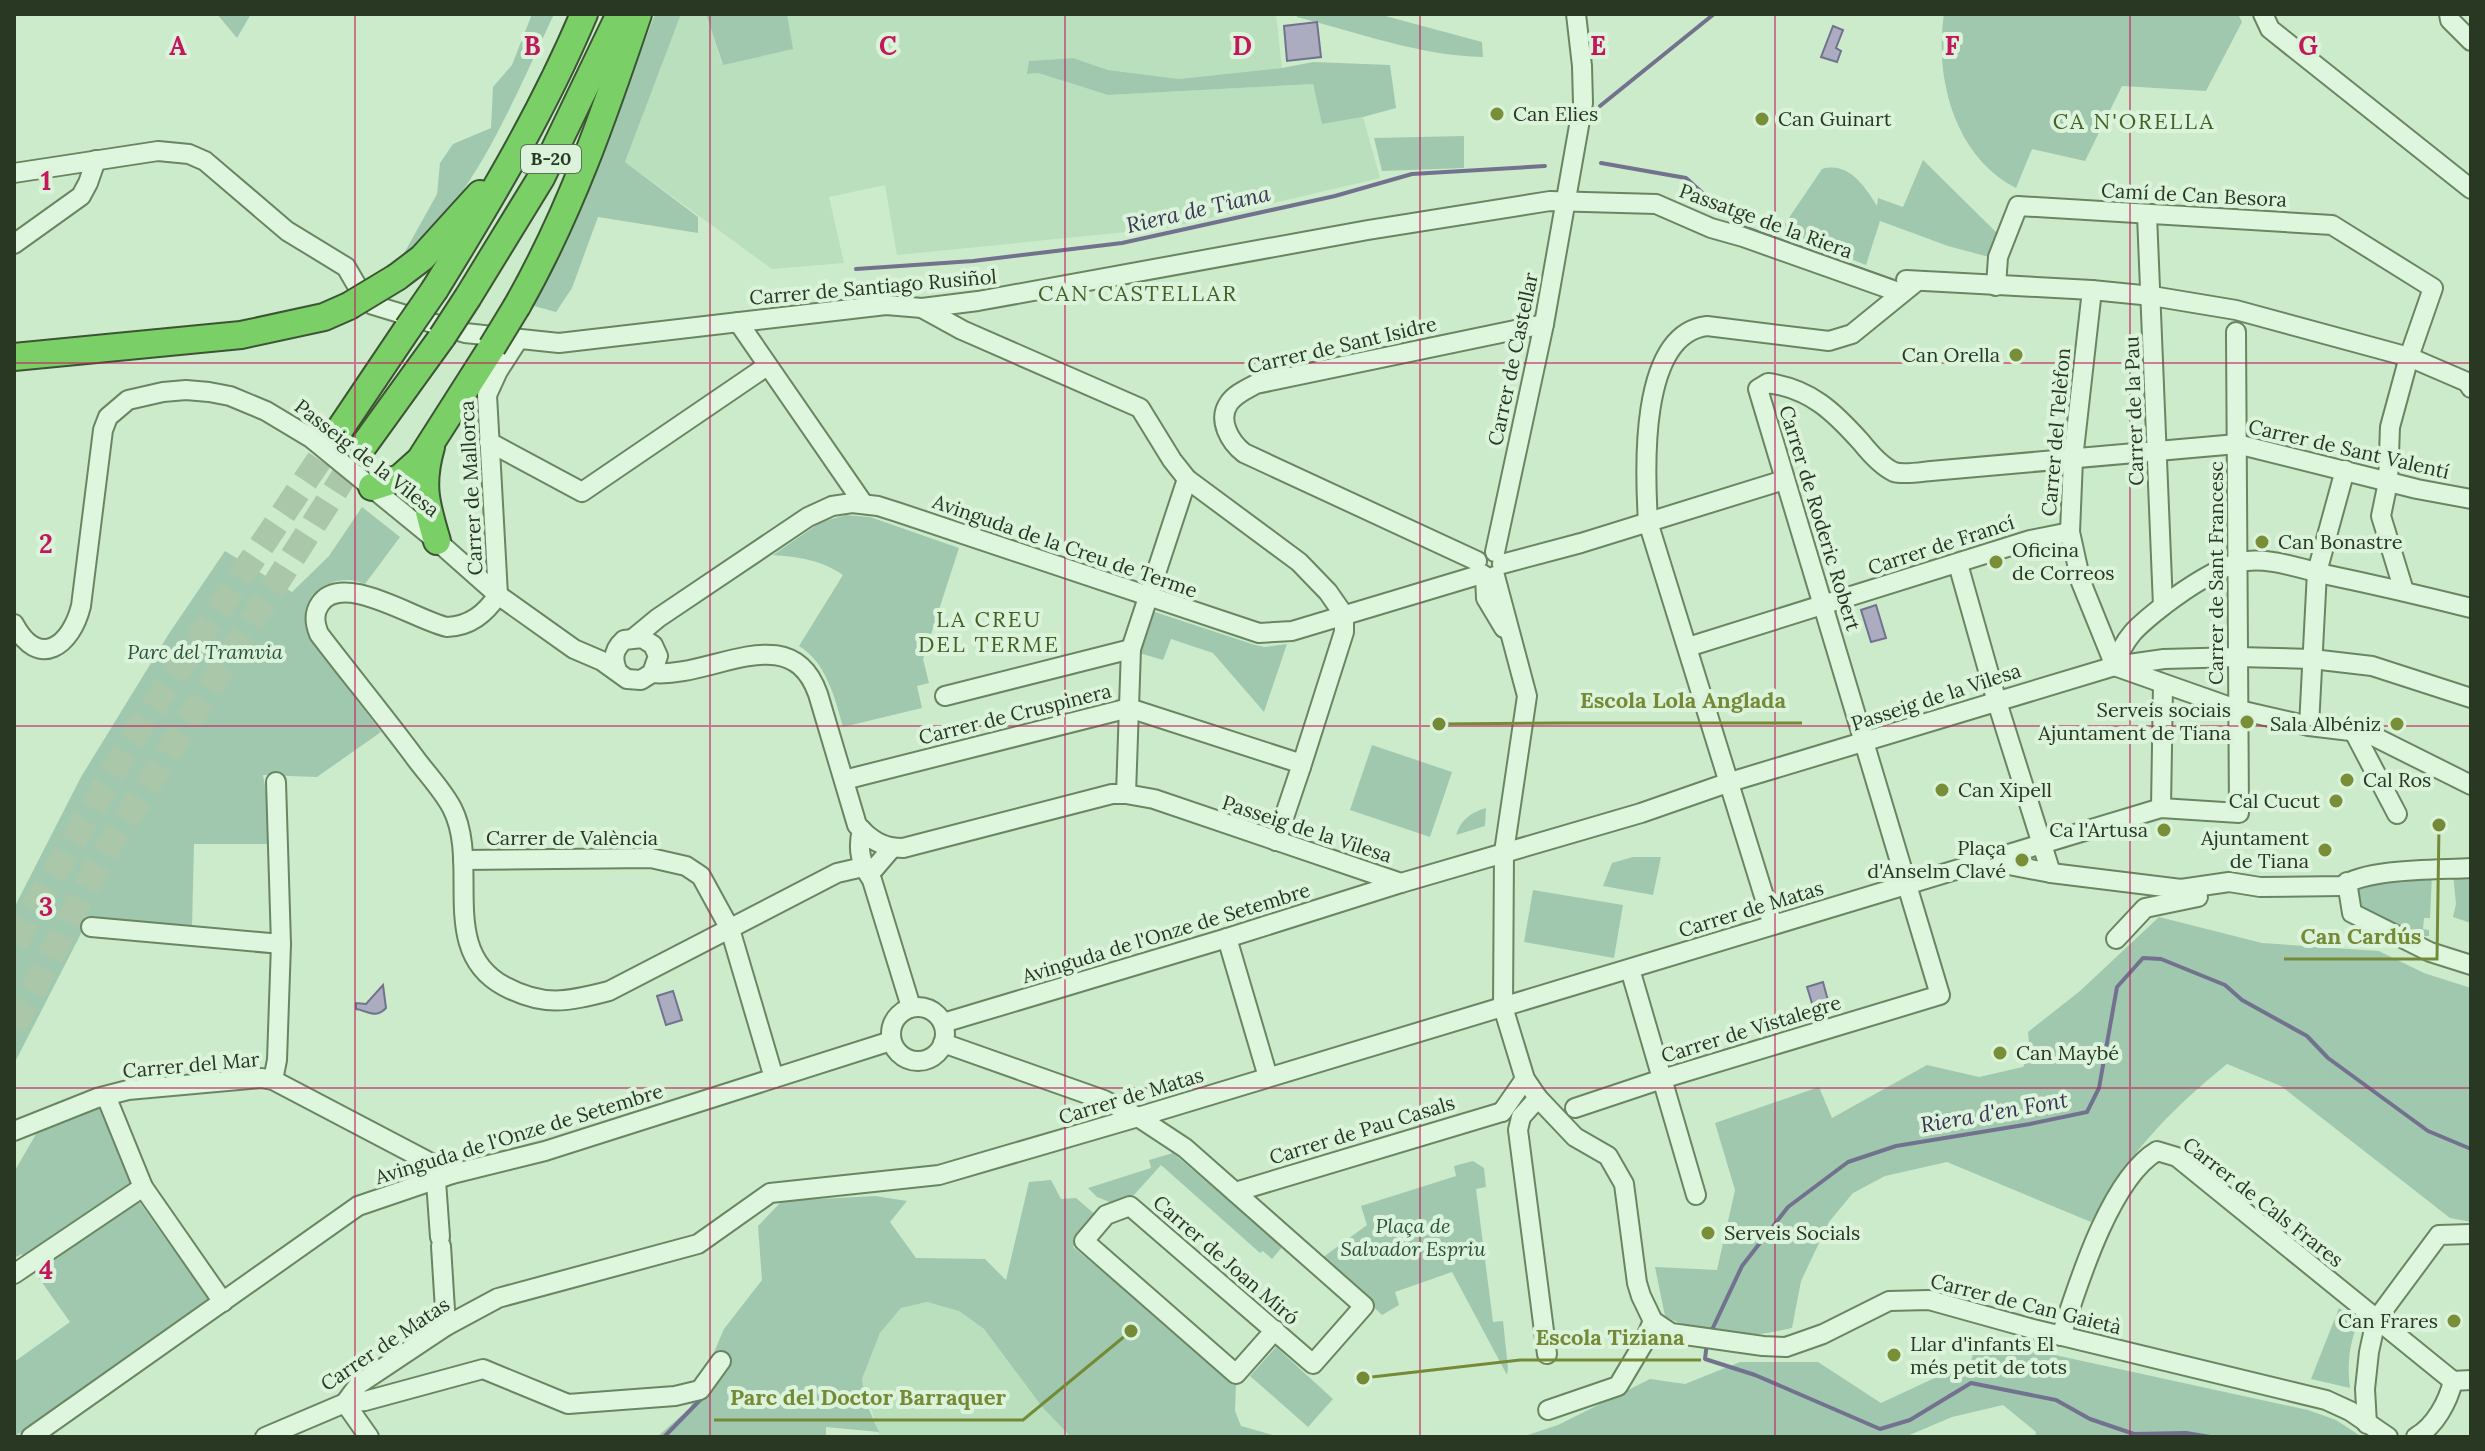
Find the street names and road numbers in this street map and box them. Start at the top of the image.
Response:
road number: B-20 [521,145,581,173]
street label: Camí de Can Besora [2101,177,2288,212]
street label: Passatge de la Riera [1676,178,1856,264]
street label: Carrer de Santiago Rusiñol [748,263,998,310]
street label: Carrer de Castellar [1482,270,1543,448]
street label: Carrer de Sant Isidre [1245,311,1439,378]
street label: Carrer de la Pau [2118,336,2149,486]
street label: Carrer del Telèfon [2036,347,2075,517]
street label: Passeig de la Vilesa [290,393,445,522]
street label: Carrer de Mallorca [453,400,488,576]
street label: Carrer de Roderic Robert [1774,402,1867,634]
street label: Carrer de Sant Valentí [2246,413,2452,484]
street label: Carrer de Sant Francesc [2203,461,2228,685]
street label: Avinguda de la Creu de Terme [929,488,1201,603]
street label: Carrer de Francí [1865,509,2017,580]
street label: Passeig de la Vilesa [1848,657,2024,736]
street label: Carrer de Cruspinera [916,677,1114,750]
street label: Passeig de la Vilesa [1219,789,1395,868]
street label: Carrer de València [486,825,658,850]
street label: Carrer de Matas [1675,875,1826,942]
street label: Avinguda de l'Onze de Setembre [1018,877,1313,989]
street label: Carrer de Vistalegre [1658,989,1844,1068]
street label: Carrer del Mar [122,1046,261,1083]
street label: Carrer de Matas [1055,1062,1206,1129]
street label: Avinguda de l'Onze de Setembre [371,1078,666,1190]
street label: Carrer de Pau Casals [1266,1089,1457,1170]
street label: Carrer de Cals Frares [2178,1131,2349,1272]
street label: Carrer de Joan Miró [1148,1189,1304,1330]
street label: Carrer de Can Gaietà [1928,1268,2124,1339]
street label: Carrer de Matas [315,1291,454,1396]

